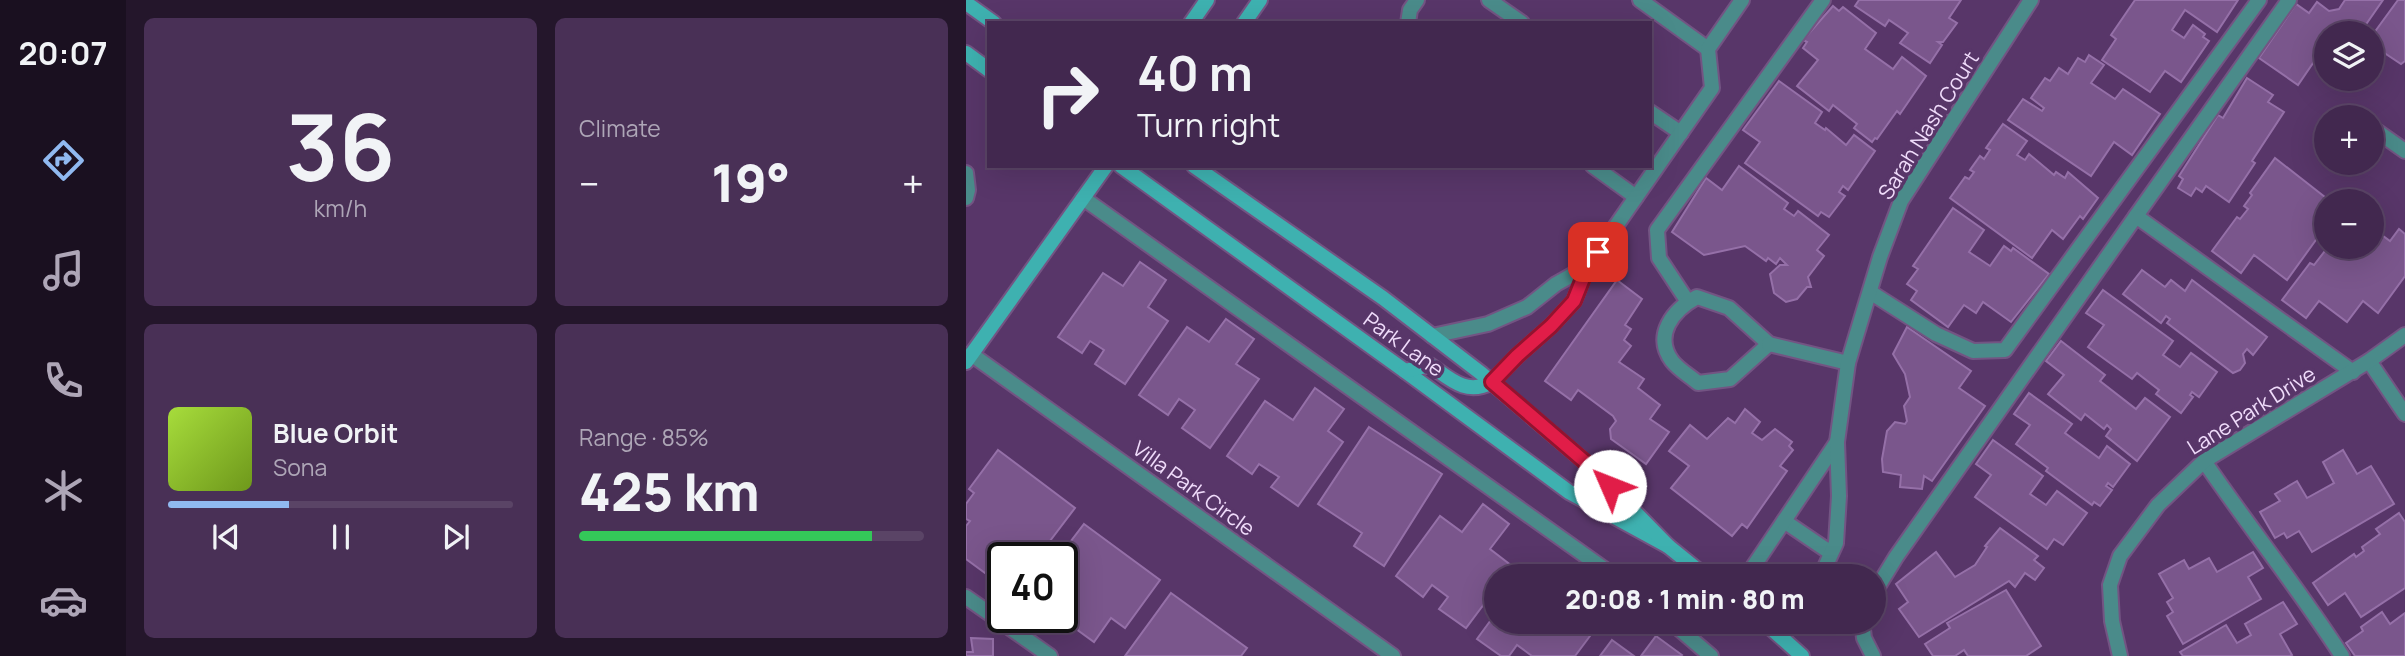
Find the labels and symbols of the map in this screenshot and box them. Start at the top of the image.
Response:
street label: Sarah Nash Court [1871,46,1985,204]
pin [1568,222,1628,282]
street label: Park Lane [1358,305,1450,383]
street label: Lane Park Drive [2181,359,2321,461]
street label: Villa Park Circle [1127,434,1261,542]
position arrow [1573,449,1647,523]
speed limit sign: 40 [987,542,1078,633]

